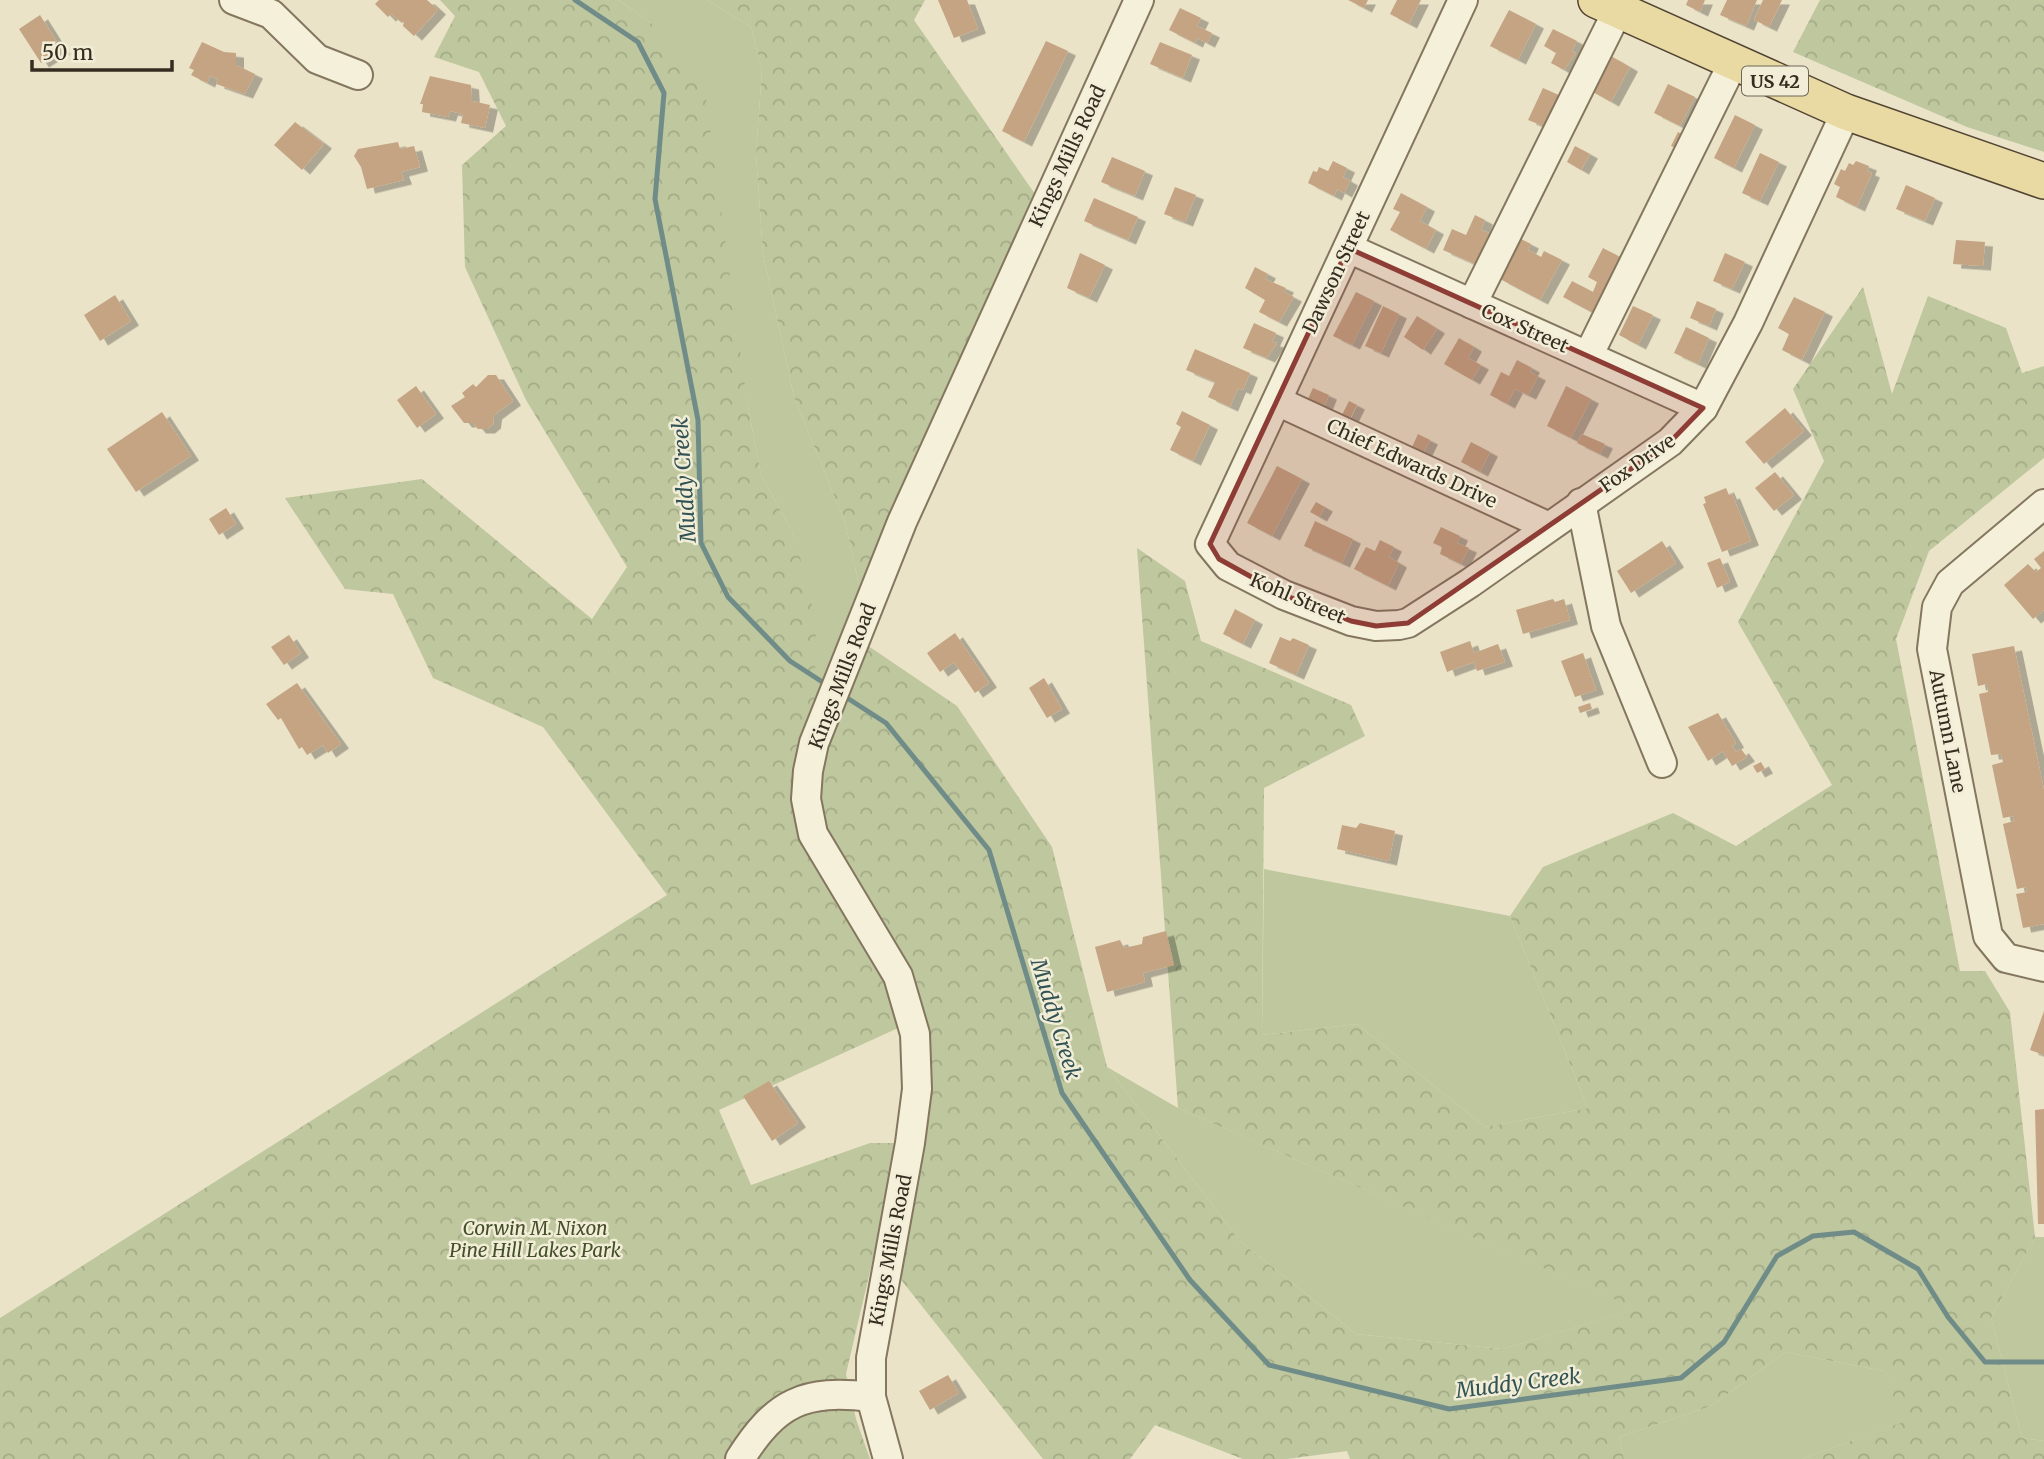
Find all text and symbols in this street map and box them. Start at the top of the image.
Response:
scale bar [32,28,172,72]
text: 50 m [42,39,93,66]
road number: US 42 [1742,66,1808,96]
street label: Kings Mills Road [1024,81,1110,231]
street label: Dawson Street [1297,206,1375,337]
street label: Cox Street [1478,298,1573,358]
street label: Chief Edwards Drive [1323,413,1501,513]
water label: Muddy Creek [666,416,702,544]
street label: Fox Drive [1595,428,1679,498]
street label: Kohl Street [1247,567,1350,629]
street label: Kings Mills Road [803,600,881,752]
street label: Autumn Lane [1924,666,1972,795]
water label: Muddy Creek [1024,954,1087,1083]
street label: Kings Mills Road [864,1172,916,1328]
park label: Corwin M. Nixon Pine Hill Lakes Park [449,1216,621,1262]
water label: Muddy Creek [1453,1362,1582,1404]

